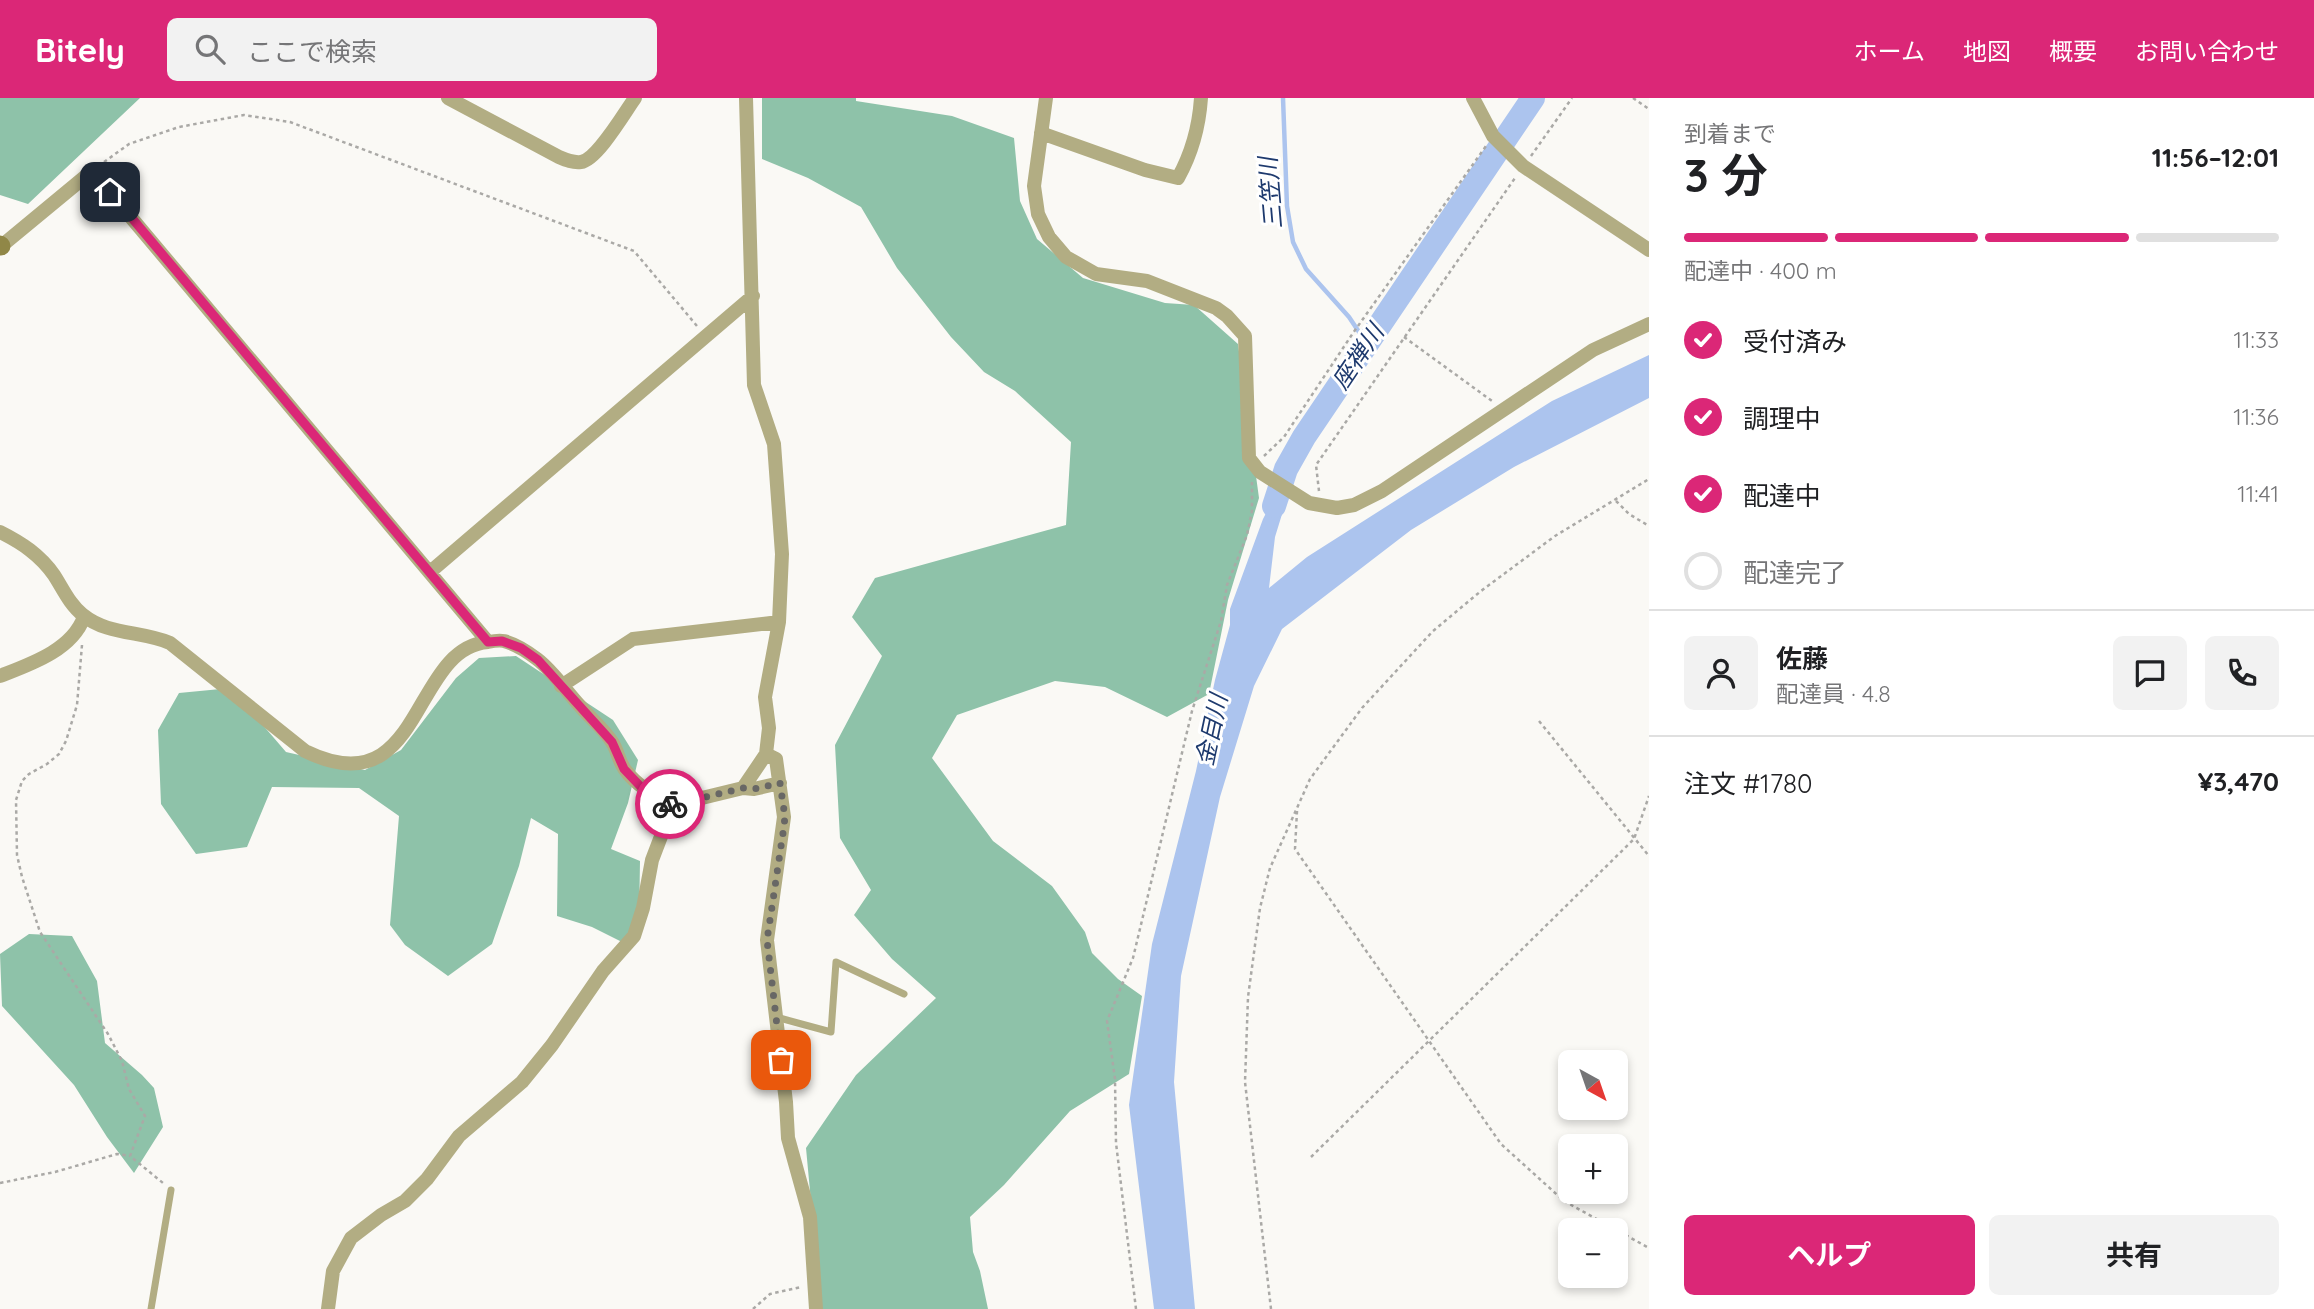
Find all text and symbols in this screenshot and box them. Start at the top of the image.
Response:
search box [167,18,657,81]
text: Bitely [35,29,125,70]
icon: search [191,30,229,68]
text: ここで検索 [247,35,377,68]
text: ホーム [1854,36,1925,66]
text: 地図 [1963,36,2011,66]
text: 概要 [2049,36,2097,66]
text: お問い合わせ [2135,36,2279,66]
text: 到着まで [1684,119,1776,148]
text: 11:56–12:01 [2152,141,2279,174]
text: 3 分 [1684,146,1768,204]
water label: 三笠川 [1252,153,1288,230]
pin [80,162,140,222]
icon: home [91,173,129,211]
text: 配達中 · 400 m [1684,256,1837,285]
water label: 座禅川 [1325,316,1391,395]
icon: check [1684,321,1722,359]
text: 受付済み [1743,325,1847,358]
text: 11:33 [2234,325,2279,354]
icon: check [1684,398,1722,436]
text: 調理中 [1743,402,1821,435]
text: 11:36 [2233,402,2279,431]
icon: check [1684,475,1722,513]
text: 配達中 [1743,479,1821,512]
text: 11:41 [2237,479,2279,508]
text: 配達完了 [1743,556,1847,589]
button: person [1684,636,1758,710]
button: chat [2113,636,2187,710]
button: phone [2205,636,2279,710]
text: 佐藤 [1776,642,1828,675]
text: 配達員 · 4.8 [1776,679,1891,708]
water label: 金目川 [1189,689,1234,768]
text: ¥3,470 [2198,765,2279,798]
text: 注文 #1780 [1684,767,1813,800]
courier [635,769,705,839]
icon: bike [651,785,689,823]
pin [751,1030,811,1090]
icon: bag [762,1041,800,1079]
north arrow [1558,1050,1628,1120]
map controls [1558,1050,1628,1288]
button: + [1558,1134,1628,1204]
button: ヘルプ [1684,1215,1975,1295]
button: 共有 [1989,1215,2279,1295]
button: − [1558,1218,1628,1288]

